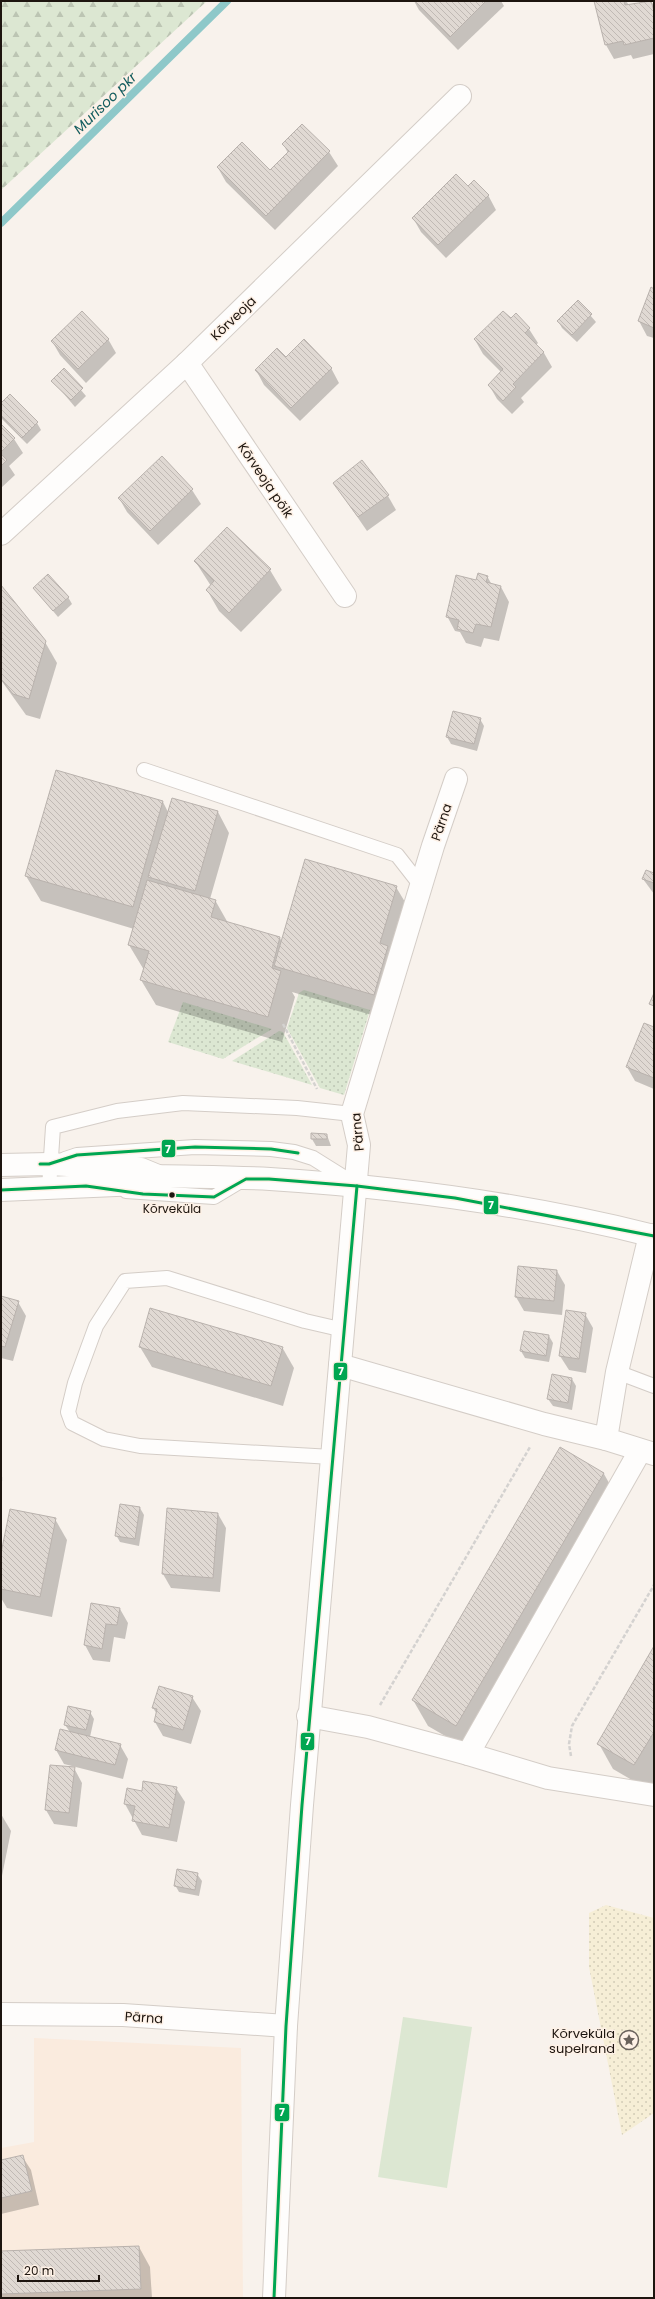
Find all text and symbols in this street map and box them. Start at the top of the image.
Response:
water label: Murisoo pkr [69,67,142,138]
street label: Kõrveoja [206,292,260,345]
street label: Kõrveoja põik [233,439,298,522]
street label: Pärna [426,801,457,843]
street label: Pärna [346,1112,369,1152]
line badge: 7 [161,1139,176,1158]
text: 7 [165,1141,171,1157]
marker: Kõrveküla [167,1190,177,1200]
line badge: 7 [483,1195,499,1215]
text: 7 [488,1197,494,1213]
place label: Kõrveküla [143,1200,201,1217]
line badge: 7 [333,1362,348,1381]
text: 7 [338,1363,344,1379]
line badge: 7 [300,1732,315,1751]
text: 7 [305,1733,311,1749]
street label: Pärna [124,2007,164,2028]
place label: Kõrveküla supelrand [549,2024,615,2058]
place icon: Kõrveküla supelrand [618,2029,640,2051]
line badge: 7 [274,2103,290,2122]
text: 7 [279,2104,285,2120]
scale bar [18,2257,99,2283]
text: 20 m [24,2262,54,2279]

